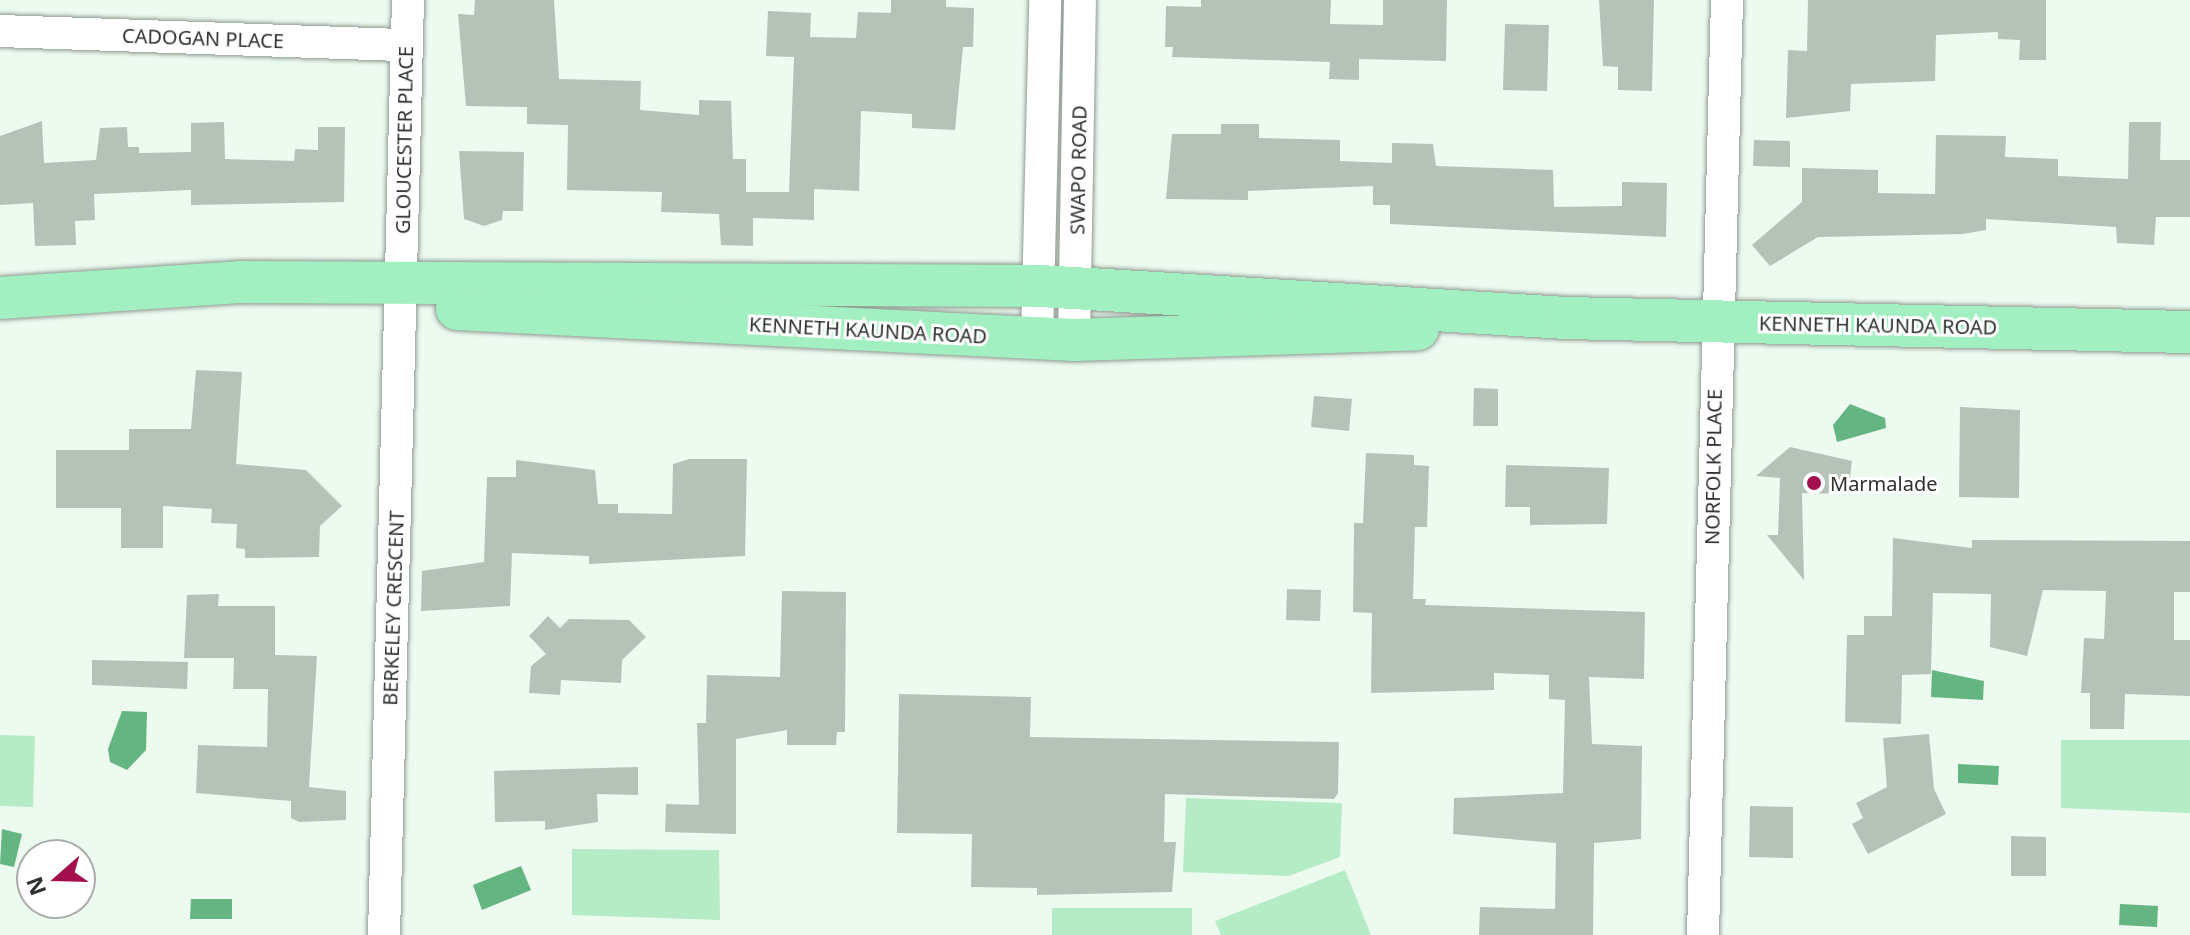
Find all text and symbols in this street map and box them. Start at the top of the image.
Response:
street label: CADOGAN PLACE [122,23,284,53]
street label: GLOUCESTER PLACE [390,46,418,234]
street label: SWAPO ROAD [1065,105,1091,235]
street label: KENNETH KAUNDA ROAD [1759,311,1997,339]
street label: KENNETH KAUNDA ROAD [748,312,988,348]
street label: NORFOLK PLACE [1700,389,1726,545]
place label: Marmalade [1830,471,1937,495]
marker: Marmalade [1805,474,1823,492]
street label: BERKELEY CRESCENT [378,510,408,706]
north arrow [16,839,96,919]
text: N [18,873,52,900]

